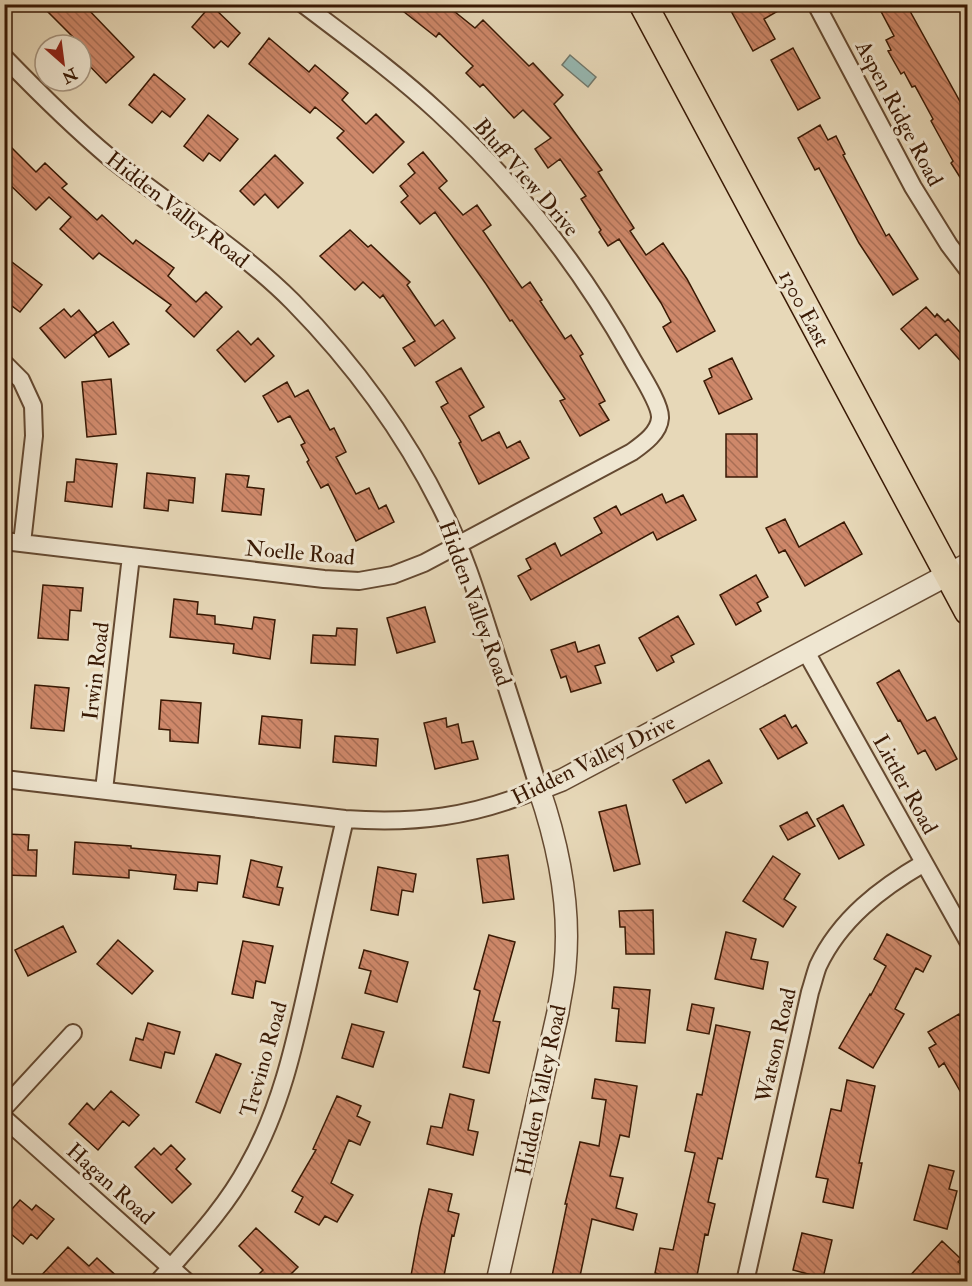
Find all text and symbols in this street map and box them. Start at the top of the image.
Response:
north arrow [33,33,93,93]
street label: Aspen Ridge Road [848,35,949,192]
text: N [58,63,81,88]
street label: Bluff View Drive [467,113,585,242]
street label: Hidden Valley Road [100,145,255,274]
street label: 1300 East [772,265,836,352]
street label: Hidden Valley Road [432,517,518,690]
street label: Noelle Road [244,534,356,572]
street label: Irwin Road [76,620,116,722]
street label: Hidden Valley Drive [507,708,680,812]
street label: Littler Road [866,730,944,839]
street label: Watson Road [749,985,803,1106]
street label: Trevino Road [234,998,294,1120]
street label: Hidden Valley Road [509,1002,573,1178]
street label: Hagan Road [60,1137,160,1231]

